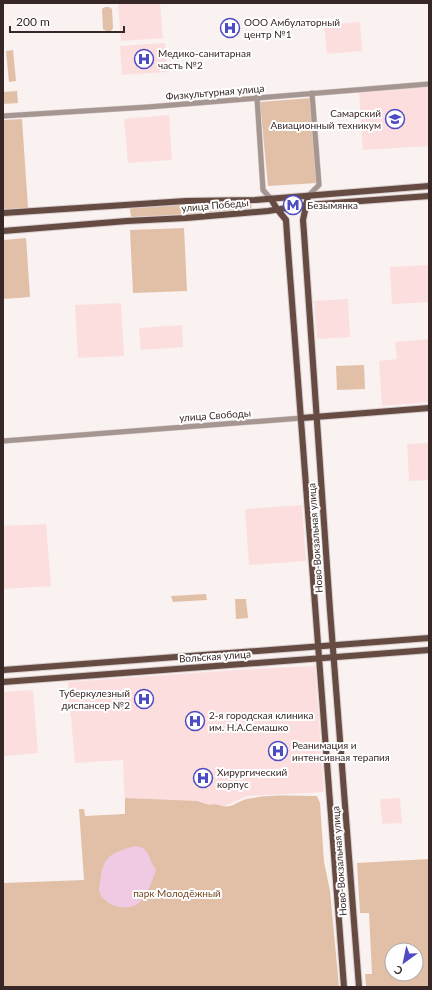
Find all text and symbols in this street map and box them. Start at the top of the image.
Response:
scale bar [10,8,124,34]
text: 200 m [16,14,50,29]
place label: ООО Амбулаторный центр №1 [244,16,340,40]
hospital icon: ООО Амбулаторный центр №1 [219,17,241,39]
place label: Медико-санитарная часть №2 [158,47,251,71]
hospital icon: Медико-санитарная часть №2 [133,48,155,70]
street label: Физкультурная улица [165,82,265,102]
place label: Самарский Авиационный техникум [271,107,381,131]
school or university icon: Самарский Авиационный техникум [384,108,406,130]
metro station icon: Безымянка [282,194,304,216]
street label: улица Победы [181,196,249,214]
place label: Безымянка [307,199,358,211]
street label: улица Свободы [179,407,251,423]
street label: Ново-Вокзальная улица [305,483,325,593]
street label: Вольская улица [179,647,251,665]
place label: Туберкулезный диспансер №2 [59,687,130,711]
hospital icon: Туберкулезный диспансер №2 [133,688,155,710]
place label: 2-я городская клиника им. Н.А.Семашко [209,709,313,733]
hospital icon: 2-я городская клиника им. Н.А.Семашко [184,710,206,732]
place label: Реанимация и интенсивная терапия [292,739,390,763]
hospital icon: Реанимация и интенсивная терапия [267,740,289,762]
place label: Хирургический корпус [217,766,287,790]
hospital icon: Хирургический корпус [192,767,214,789]
street label: Ново-Вокзальная улица [329,806,349,916]
park label: парк Молодёжный [133,887,221,899]
north arrow [384,942,424,982]
text: С [391,963,405,978]

